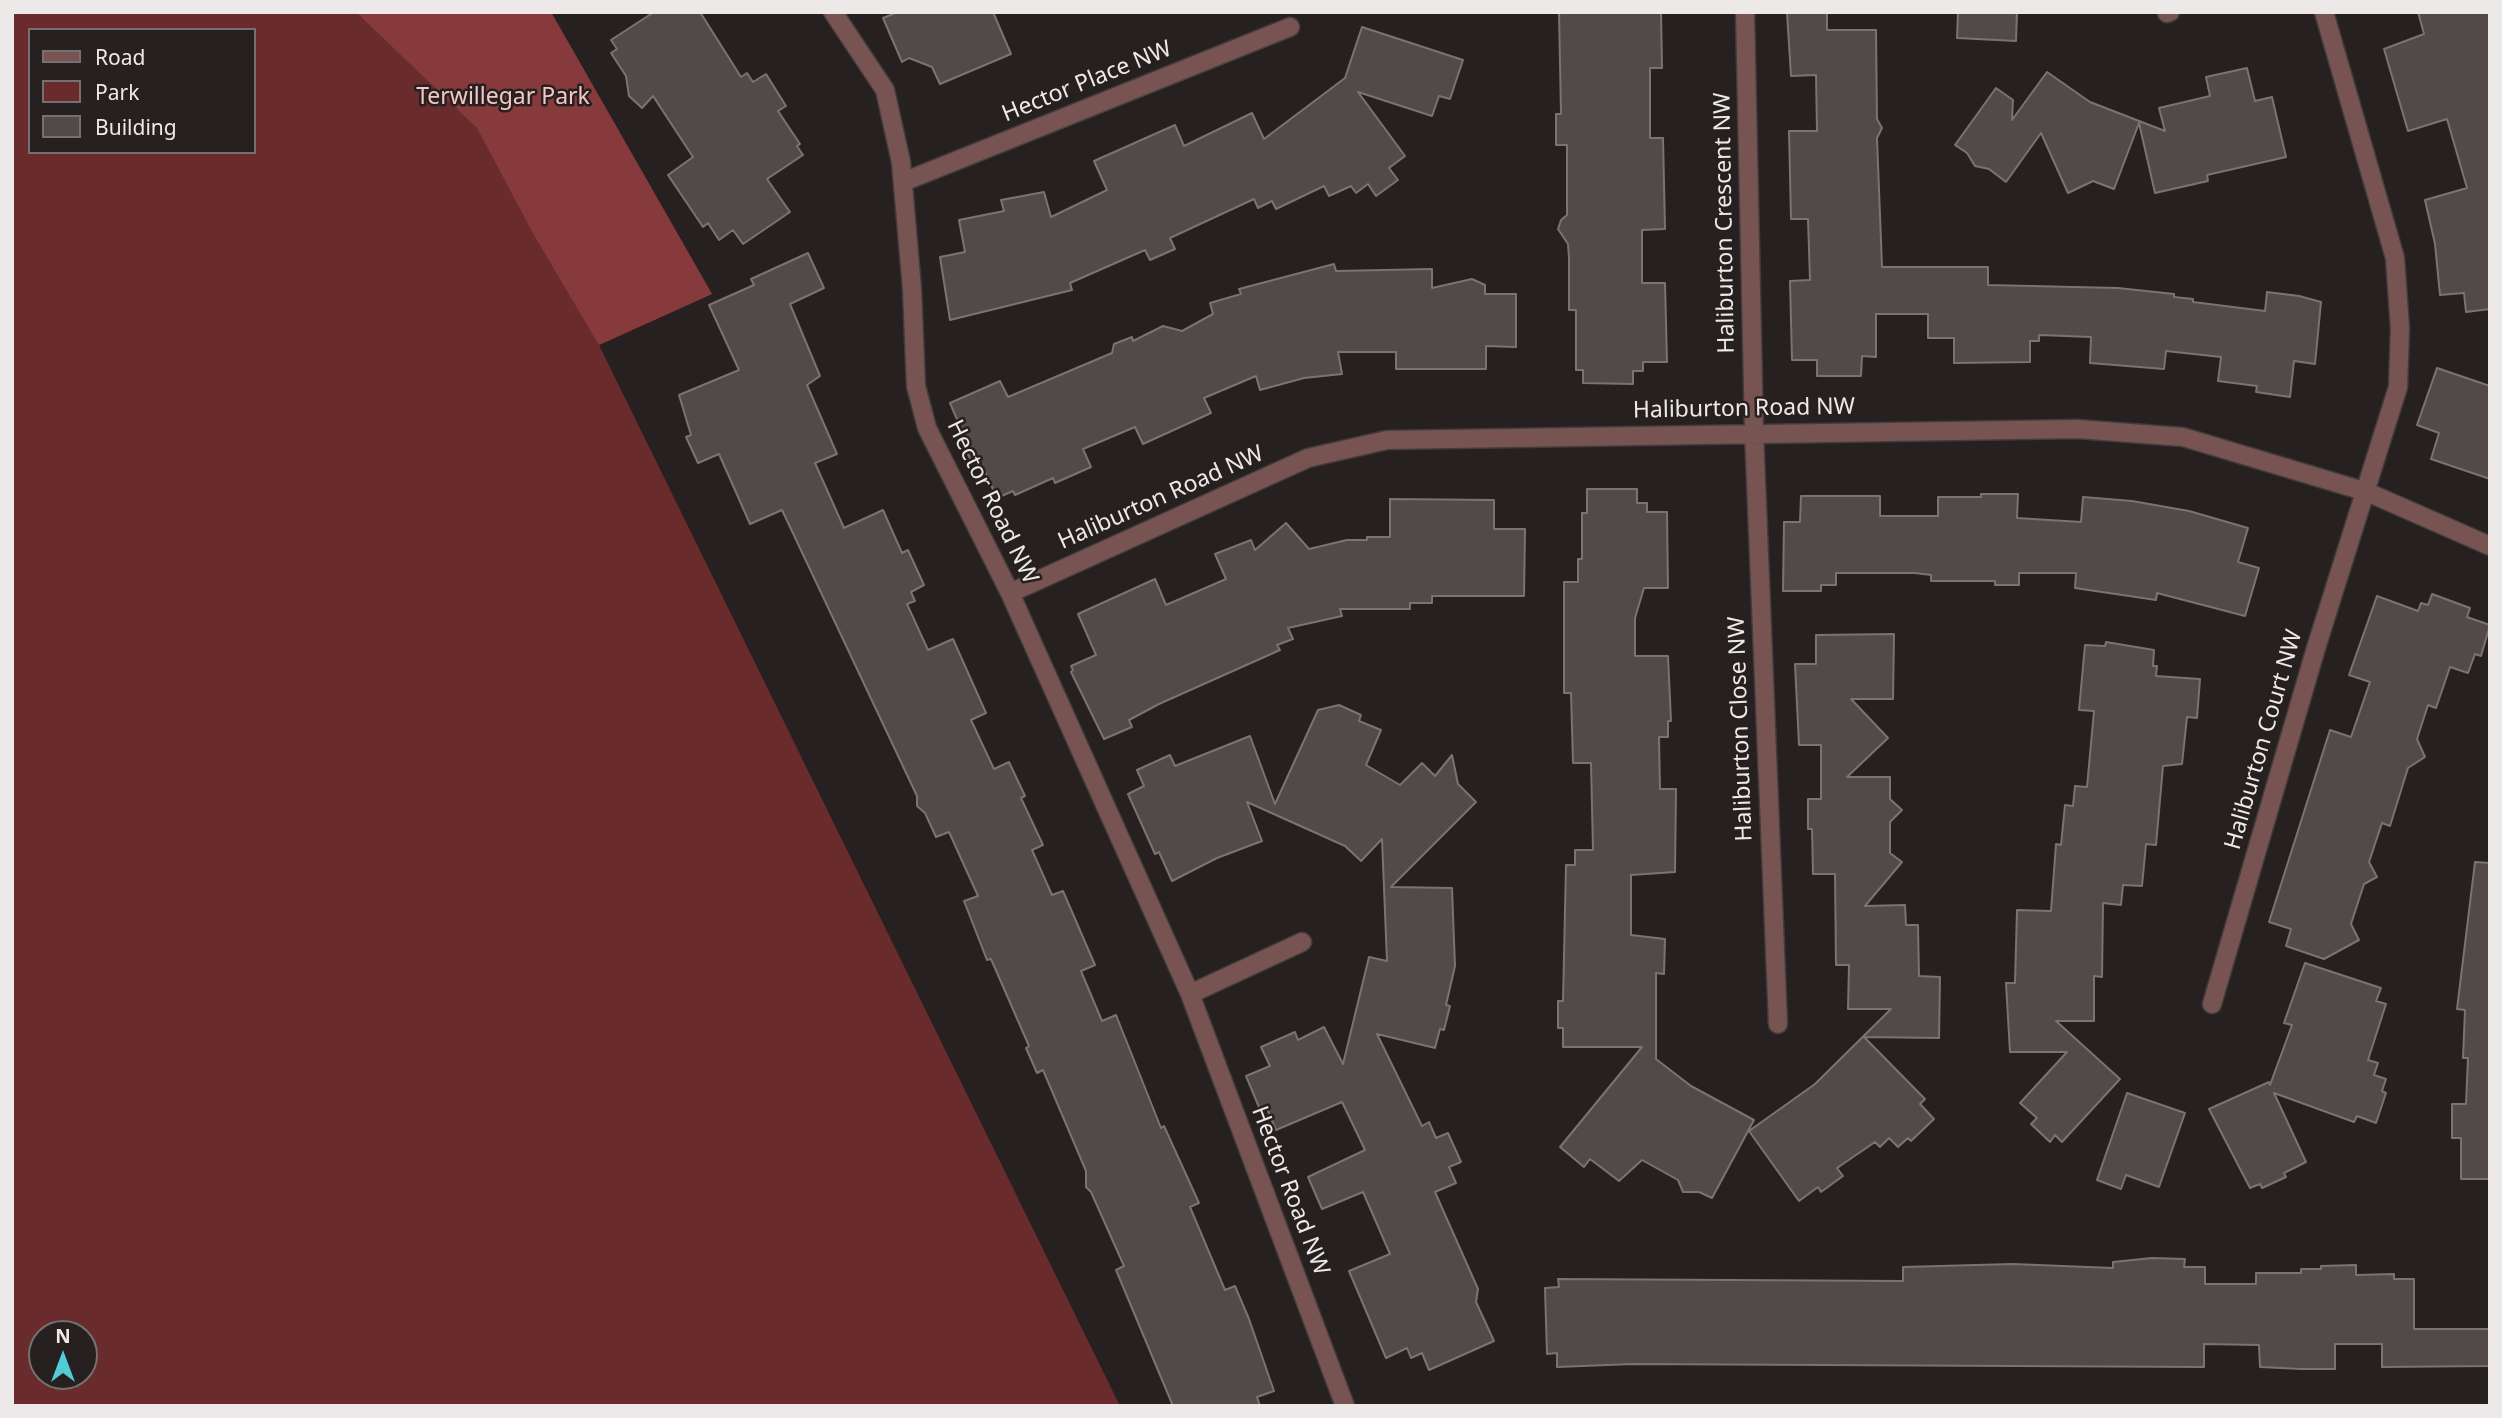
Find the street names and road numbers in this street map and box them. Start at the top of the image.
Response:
street label: Hector Place NW [998,35,1176,129]
street label: Haliburton Crescent NW [1709,92,1741,354]
street label: Haliburton Road NW [1633,393,1855,425]
street label: Hector Road NW [940,416,1044,588]
street label: Haliburton Road NW [1054,440,1268,556]
street label: Haliburton Close NW [1723,616,1759,842]
street label: Haliburton Court NW [2219,627,2309,853]
street label: Hector Road NW [1245,1103,1335,1279]

